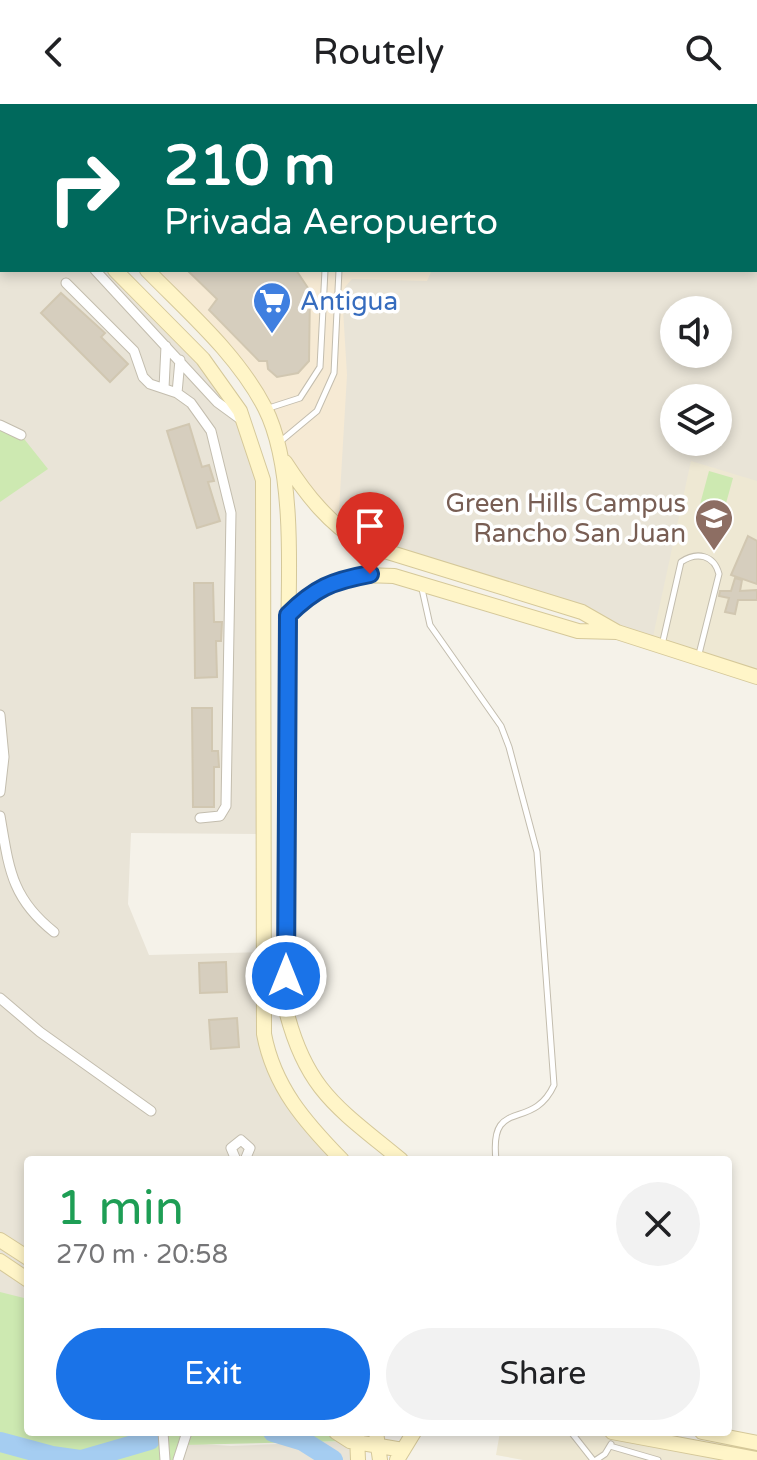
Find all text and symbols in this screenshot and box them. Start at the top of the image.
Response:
icon: back [32,30,76,74]
icon: search [681,30,725,74]
text: Routely [313,31,444,74]
text: 210 m [164,133,335,200]
icon: right [32,136,136,240]
text: Privada Aeropuerto [164,201,498,244]
supermarket icon: Antigua [251,280,293,335]
place label: Antigua [300,286,398,317]
map controls [660,296,732,456]
button: sound [660,296,732,368]
button: layers [660,384,732,456]
place label: Green Hills Campus Rancho San Juan [445,488,686,549]
pin [336,492,404,574]
school or university icon: Green Hills Campus Rancho San Juan [693,497,735,552]
icon: arrive [348,504,392,548]
position arrow [244,934,328,1018]
text: 1 min [56,1180,184,1238]
button: close [616,1182,700,1266]
text: 270 m · 20:58 [56,1239,228,1270]
button: Exit [56,1328,370,1420]
button: Share [386,1328,700,1420]

